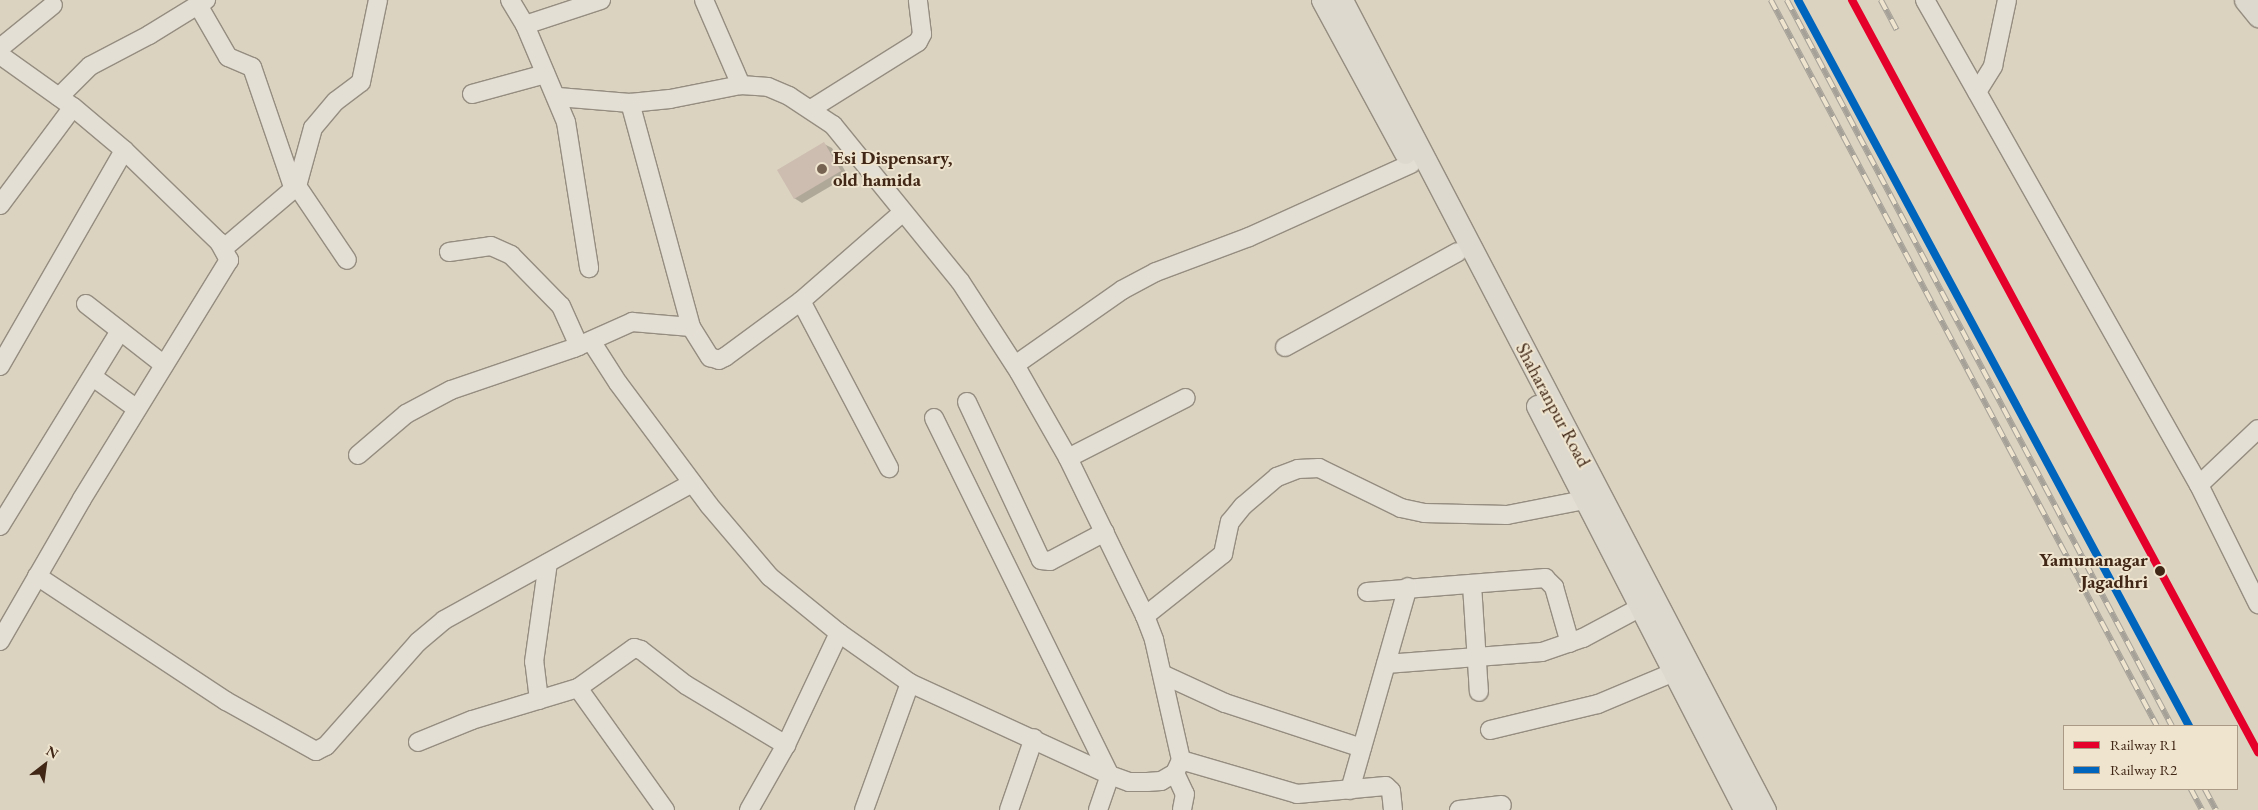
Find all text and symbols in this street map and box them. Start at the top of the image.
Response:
place label: Esi Dispensary, old hamida [833,147,953,191]
marker: Esi Dispensary, old hamida [815,162,829,176]
street label: Shaharanpur Road [1511,339,1595,471]
place label: Yamunanagar Jagadhri [2039,549,2148,593]
marker: Yamunanagar Jagadhri [2151,562,2169,580]
legend [2063,725,2238,790]
text: Railway R1 [2110,735,2177,754]
north arrow [20,740,70,790]
text: N [43,741,62,763]
text: Railway R2 [2110,760,2177,779]

